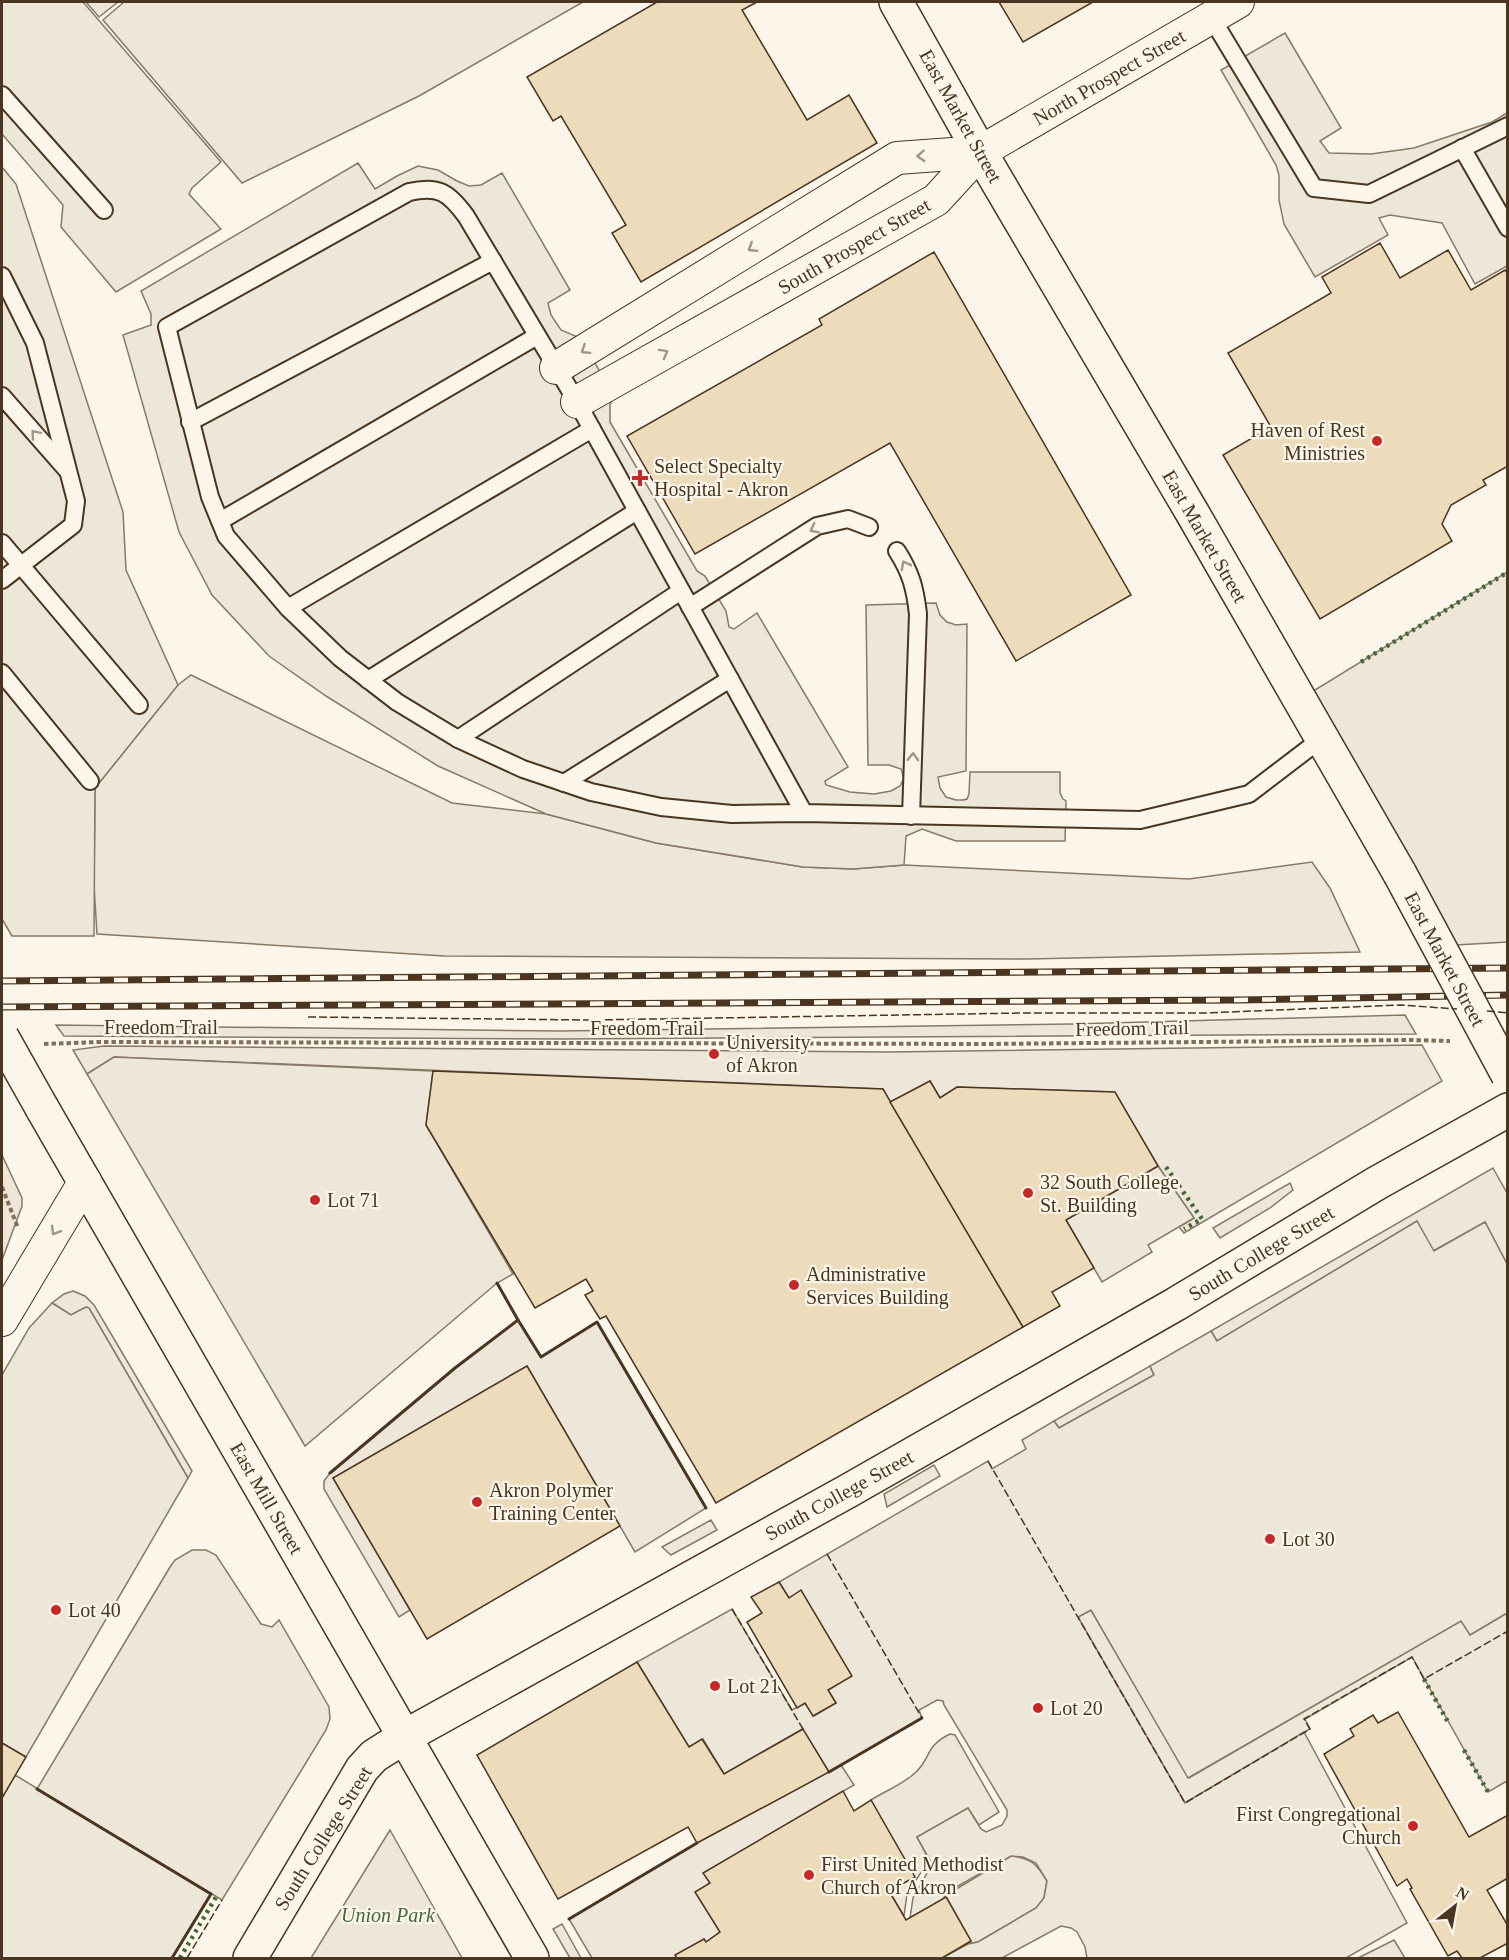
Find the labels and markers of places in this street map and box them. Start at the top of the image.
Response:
place label: Haven of Rest Ministries [1251,419,1365,464]
marker: Haven of Rest Ministries [1370,434,1384,448]
place label: Select Specialty Hospital - Akron [654,455,788,501]
marker: Select Specialty Hospital - Akron [631,469,649,487]
place label: University of Akron [726,1031,810,1076]
marker: University of Akron [707,1047,721,1061]
place label: 32 South College St. Building [1040,1171,1179,1217]
marker: 32 South College St. Building [1021,1186,1035,1200]
place label: Lot 71 [327,1189,380,1211]
marker: Lot 71 [308,1193,322,1207]
place label: Administrative Services Building [806,1263,949,1309]
marker: Administrative Services Building [787,1278,801,1292]
place label: Akron Polymer Training Center [489,1479,616,1525]
marker: Akron Polymer Training Center [470,1495,484,1509]
place label: Lot 30 [1282,1528,1335,1550]
marker: Lot 30 [1263,1532,1277,1546]
place label: Lot 40 [68,1599,121,1621]
marker: Lot 40 [49,1603,63,1617]
place label: Lot 21 [727,1675,780,1697]
marker: Lot 21 [708,1679,722,1693]
place label: Lot 20 [1050,1697,1103,1719]
marker: Lot 20 [1031,1701,1045,1715]
place label: First Congregational Church [1236,1803,1401,1848]
marker: First Congregational Church [1406,1819,1420,1833]
place label: First United Methodist Church of Akron [821,1853,1004,1898]
marker: First United Methodist Church of Akron [802,1868,816,1882]

